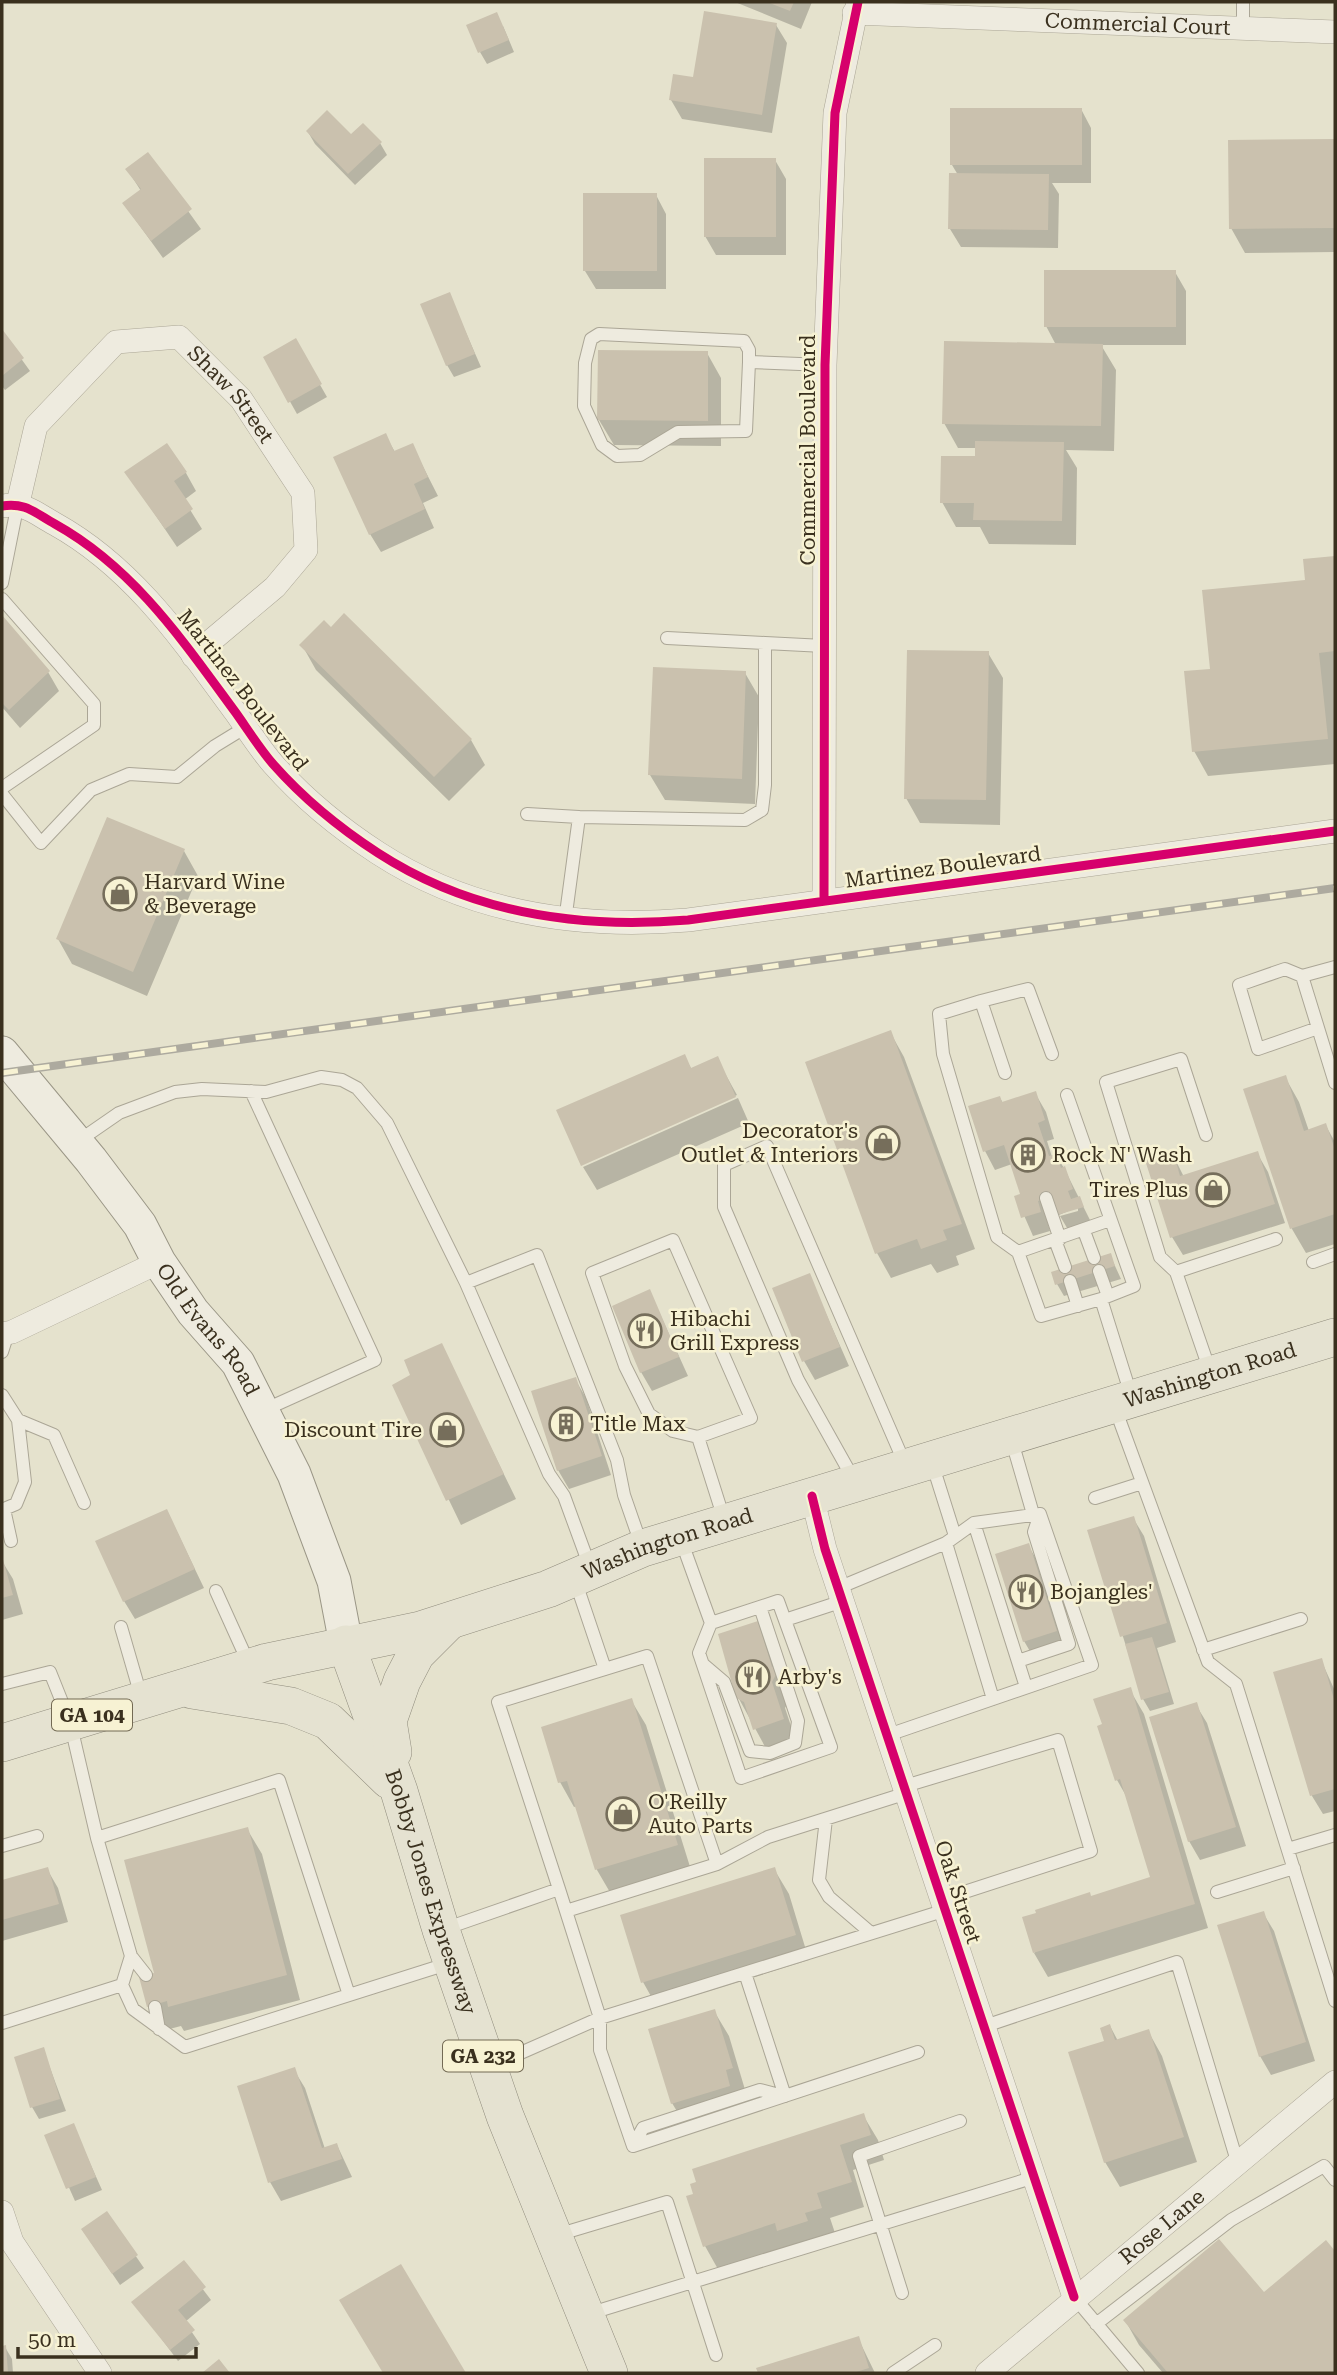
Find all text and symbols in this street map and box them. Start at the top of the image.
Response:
street label: Commercial Court [1044,9,1231,40]
street label: Commercial Boulevard [796,334,820,565]
street label: Shaw Street [183,341,279,448]
street label: Martinez Boulevard [173,605,314,776]
street label: Martinez Boulevard [843,841,1043,893]
place label: Harvard Wine & Beverage [144,870,285,918]
shop icon: Harvard Wine & Beverage [101,875,139,913]
place label: Decorator's Outlet & Interiors [681,1119,858,1167]
shop icon: Decorator's Outlet & Interiors [864,1124,902,1162]
building icon: Rock N' Wash [1009,1136,1047,1174]
place label: Rock N' Wash [1052,1143,1193,1167]
shop icon: Tires Plus [1194,1171,1232,1209]
place label: Tires Plus [1089,1178,1188,1202]
street label: Old Evans Road [152,1259,265,1400]
place label: Hibachi Grill Express [670,1307,799,1355]
restaurant icon: Hibachi Grill Express [626,1312,664,1350]
street label: Washington Road [1121,1337,1300,1413]
building icon: Title Max [547,1405,585,1443]
shop icon: Discount Tire [428,1411,466,1449]
place label: Title Max [590,1412,686,1436]
place label: Discount Tire [284,1418,422,1442]
street label: Washington Road [579,1503,756,1585]
restaurant icon: Bojangles' [1007,1573,1045,1611]
place label: Bojangles' [1050,1580,1153,1604]
restaurant icon: Arby's [734,1658,772,1696]
place label: Arby's [778,1665,842,1689]
road number: GA 104 [52,1700,132,1730]
street label: Bobby Jones Expressway [380,1766,481,2018]
place label: O'Reilly Auto Parts [648,1790,752,1838]
shop icon: O'Reilly Auto Parts [604,1795,642,1833]
street label: Oak Street [930,1837,986,1947]
road number: GA 232 [443,2040,523,2072]
street label: Rose Lane [1114,2184,1209,2269]
scale bar [18,2316,196,2360]
text: 50 m [28,2328,76,2352]

